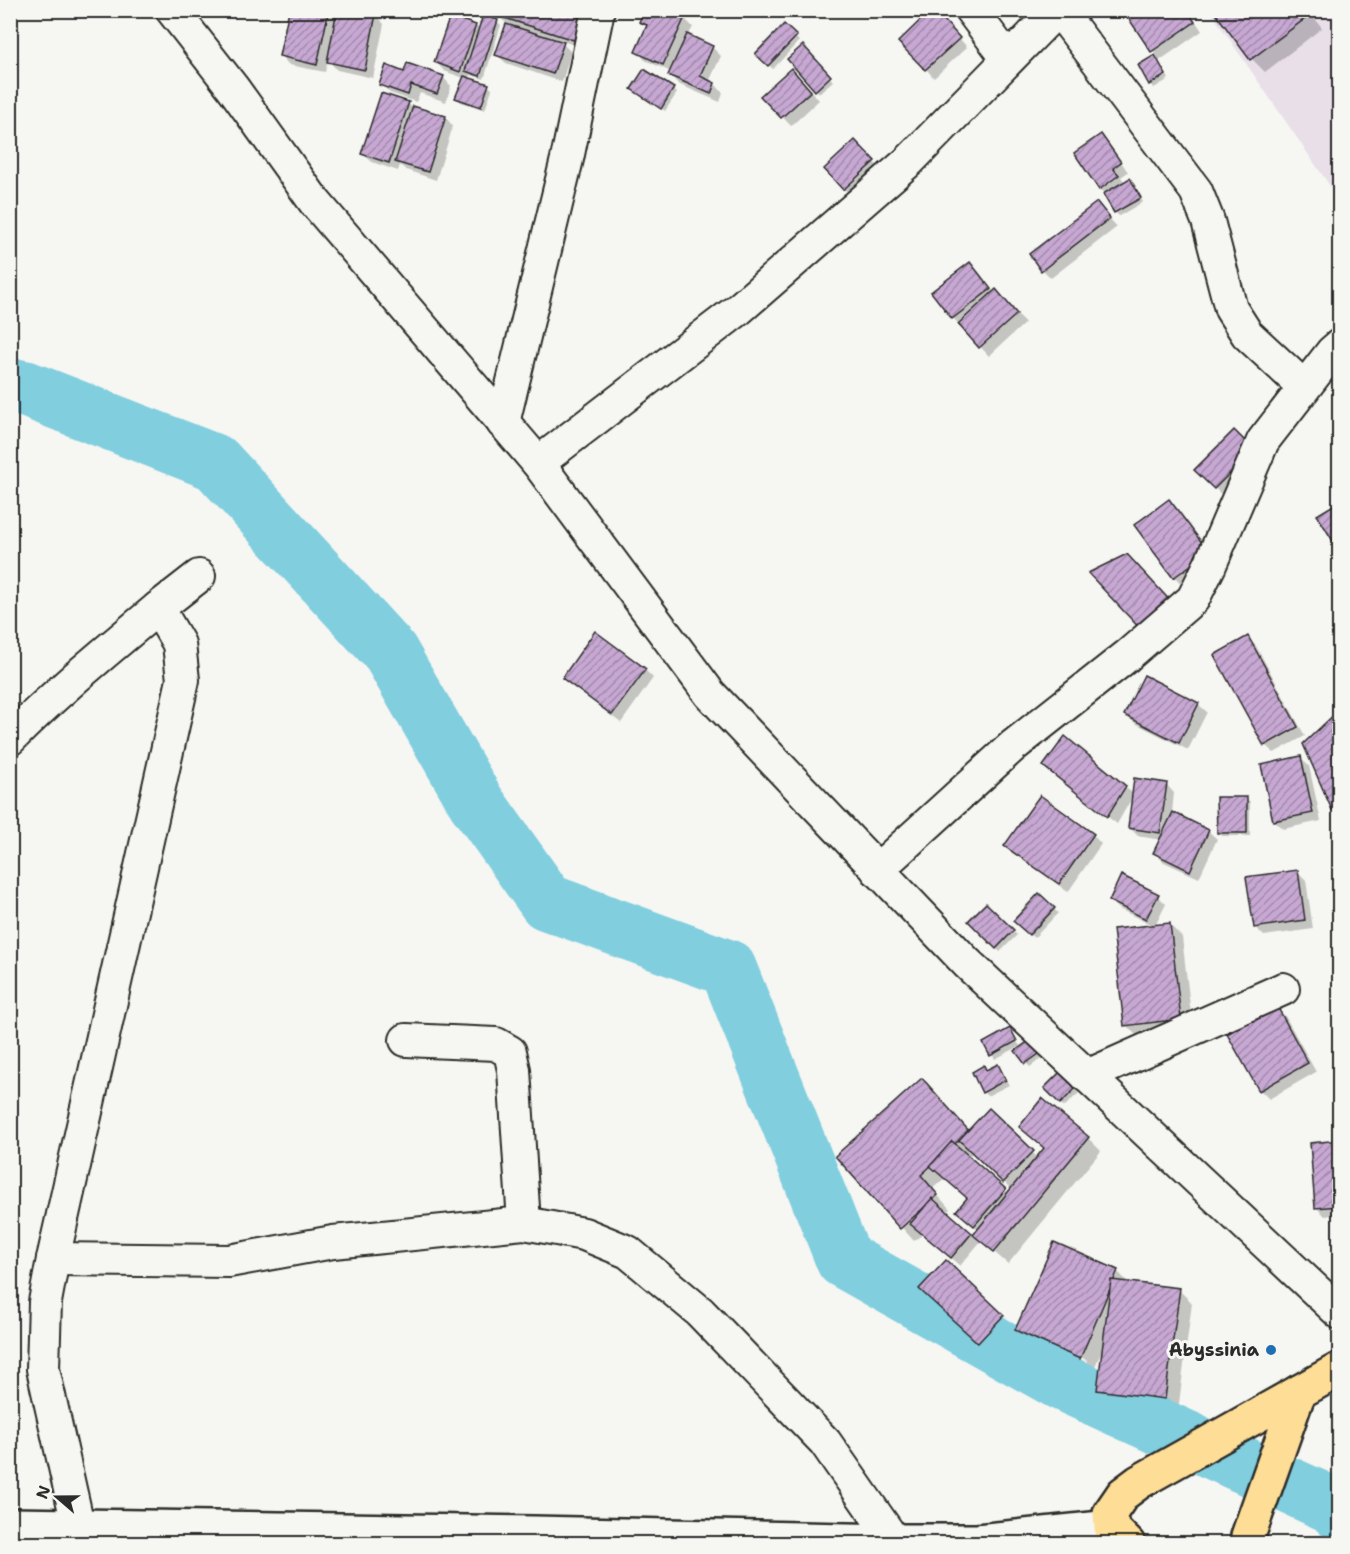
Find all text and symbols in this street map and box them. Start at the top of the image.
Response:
place label: Abyssinia [1169,1338,1260,1362]
marker: Abyssinia [1264,1343,1278,1357]
north arrow [27,1467,87,1527]
text: N [31,1482,55,1502]

